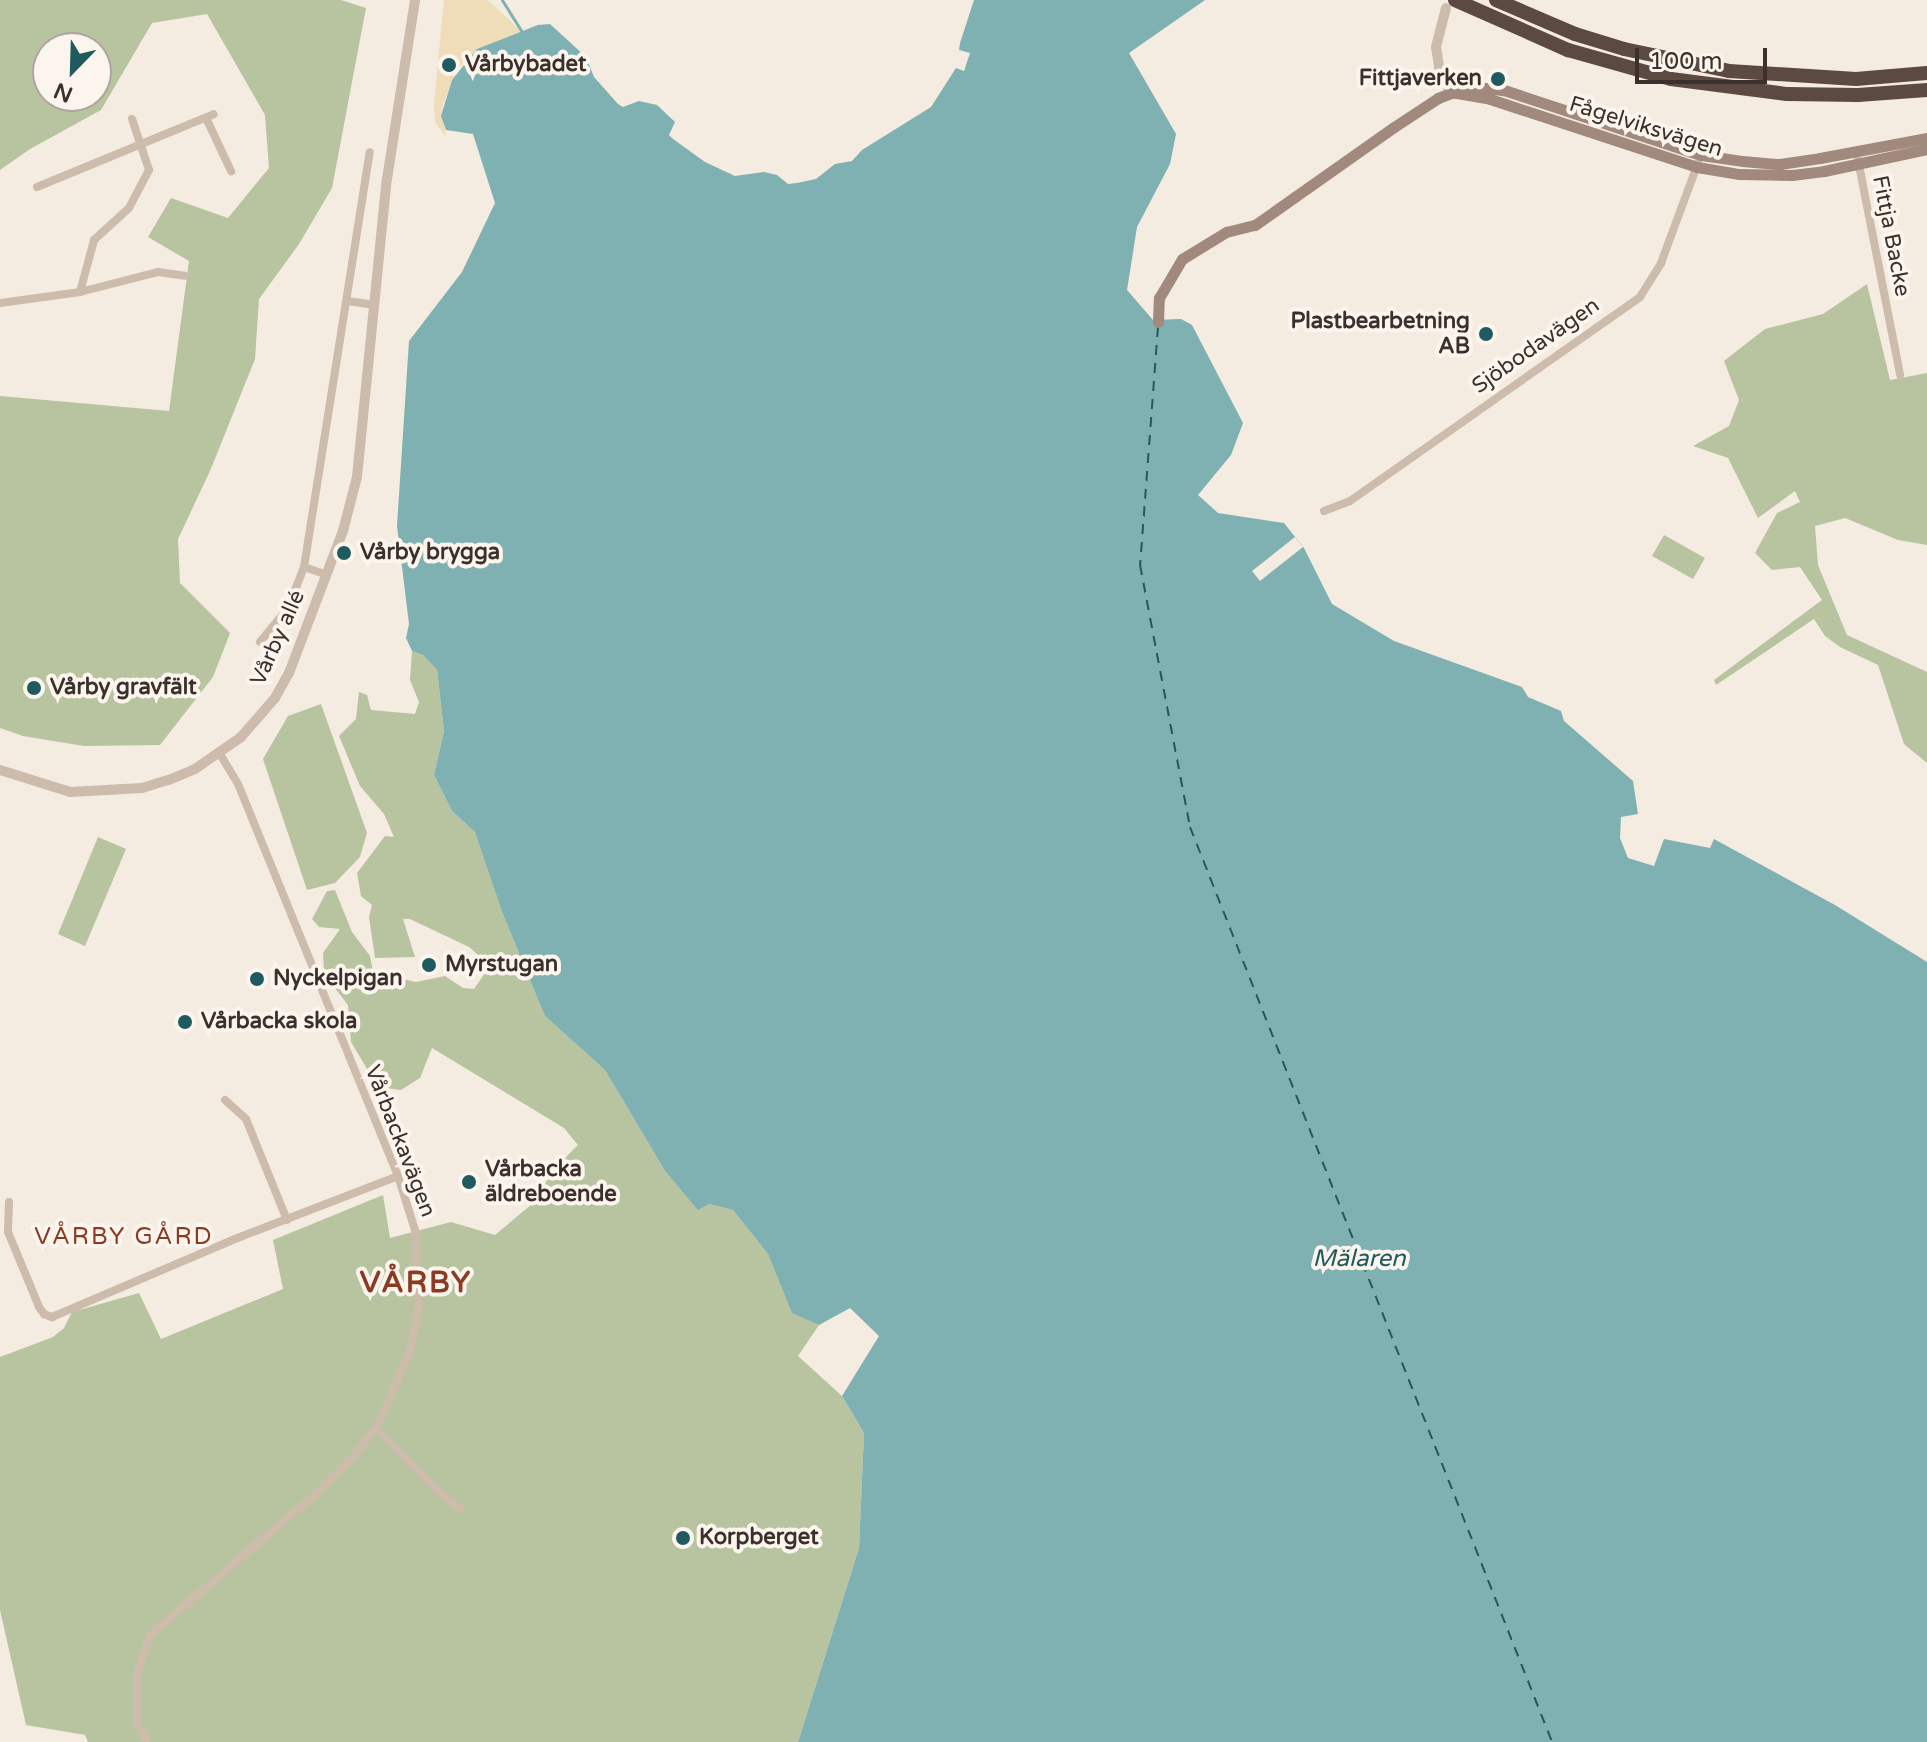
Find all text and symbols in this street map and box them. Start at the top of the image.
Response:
north arrow [32,32,112,112]
scale bar [1639,32,1771,82]
text: 100 m [1649,47,1723,76]
place label: Vårbybadet [465,52,586,78]
marker: Vårbybadet [440,56,458,74]
place label: Fittjaverken [1359,66,1482,92]
marker: Fittjaverken [1489,70,1507,88]
text: N [50,77,77,108]
street label: Fågelviksvägen [1566,91,1726,163]
street label: Fittja Backe [1866,173,1916,299]
street label: Sjöbodavägen [1467,292,1605,400]
place label: Plastbearbetning AB [1291,308,1470,360]
marker: Plastbearbetning AB [1477,325,1495,343]
place label: Vårby brygga [360,540,500,566]
marker: Vårby brygga [335,544,353,562]
street label: Vårby allé [245,586,311,690]
place label: Vårby gravfält [50,675,197,701]
marker: Vårby gravfält [25,679,43,697]
place label: Myrstugan [445,952,558,978]
marker: Myrstugan [420,956,438,974]
place label: Nyckelpigan [273,966,403,992]
marker: Nyckelpigan [248,970,266,988]
place label: Vårbacka skola [201,1009,357,1035]
marker: Vårbacka skola [176,1013,194,1031]
street label: Vårbackavägen [359,1061,441,1221]
place label: Vårbacka äldreboende [485,1156,617,1208]
marker: Vårbacka äldreboende [460,1173,478,1191]
district label: VÅRBY GÅRD [34,1223,214,1251]
water label: Mälaren [1312,1245,1406,1273]
district label: VÅRBY [360,1265,472,1301]
place label: Korpberget [699,1525,819,1551]
marker: Korpberget [674,1529,692,1547]

